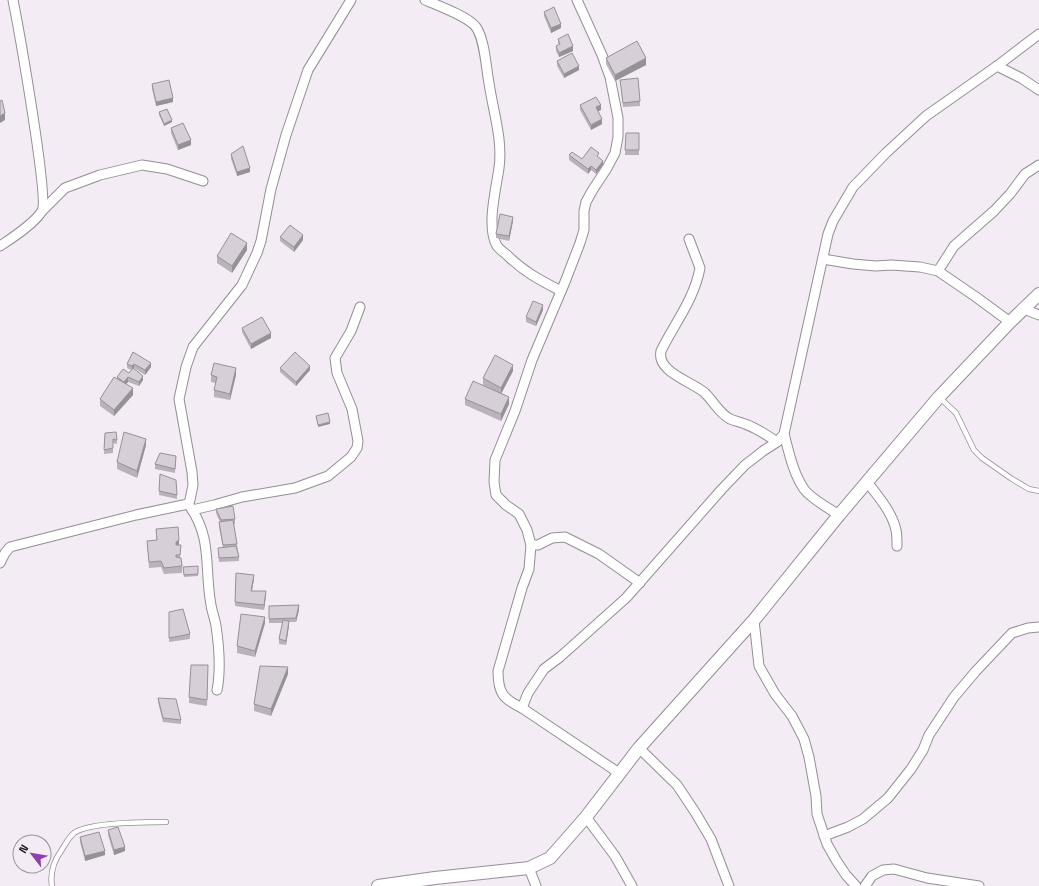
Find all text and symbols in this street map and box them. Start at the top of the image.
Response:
north arrow [12,834,52,874]
text: N [16,842,31,856]

